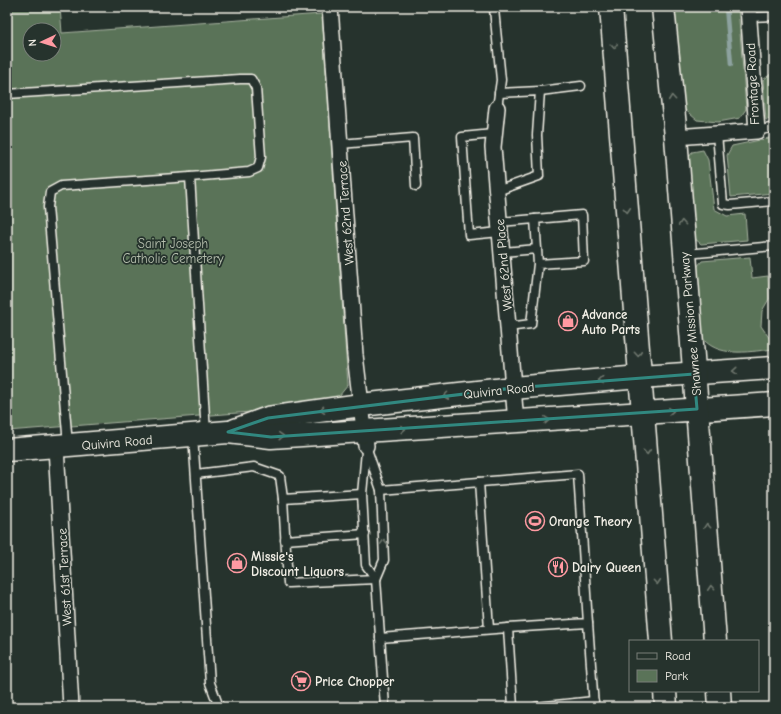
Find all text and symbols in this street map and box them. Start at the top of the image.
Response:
north arrow [22,22,62,62]
text: N [26,39,39,47]
street label: Frontage Road [743,42,762,125]
one-way arrow [609,43,618,49]
one-way arrow [668,95,677,101]
street label: West 62nd Terrace [334,160,357,266]
one-way arrow [622,207,631,213]
street label: West 62nd Place [492,218,515,312]
one-way arrow [678,220,687,226]
park label: Saint Joseph Catholic Cemetery [122,236,224,266]
street label: Shawnee Mission Parkway [677,251,704,396]
place label: Advance Auto Parts [582,307,641,337]
shop icon: Advance Auto Parts [557,310,579,332]
one-way arrow [633,351,642,357]
one-way arrow [732,366,738,375]
one-way arrow [598,376,604,385]
street label: Quivira Road [463,379,535,402]
one-way arrow [443,391,449,400]
one-way arrow [319,405,325,414]
one-way arrow [667,407,674,416]
one-way arrow [544,416,550,425]
one-way arrow [400,425,406,434]
street label: Quivira Road [81,432,153,453]
one-way arrow [277,432,284,441]
one-way arrow [643,449,652,455]
sports icon: Orange Theory [524,510,546,532]
place label: Orange Theory [549,514,632,529]
one-way arrow [702,523,711,529]
street label: West 61st Terrace [54,527,75,626]
one-way arrow [379,539,388,545]
place label: Missie's Discount Liquors [251,549,344,579]
shop icon: Missie's Discount Liquors [226,552,248,574]
restaurant icon: Dairy Queen [547,556,569,578]
place label: Dairy Queen [572,560,641,575]
one-way arrow [652,579,661,585]
one-way arrow [707,585,716,591]
legend [629,640,759,692]
text: Road [665,649,691,663]
text: Park [665,669,688,683]
supermarket icon: Price Chopper [290,670,312,692]
place label: Price Chopper [315,674,395,689]

